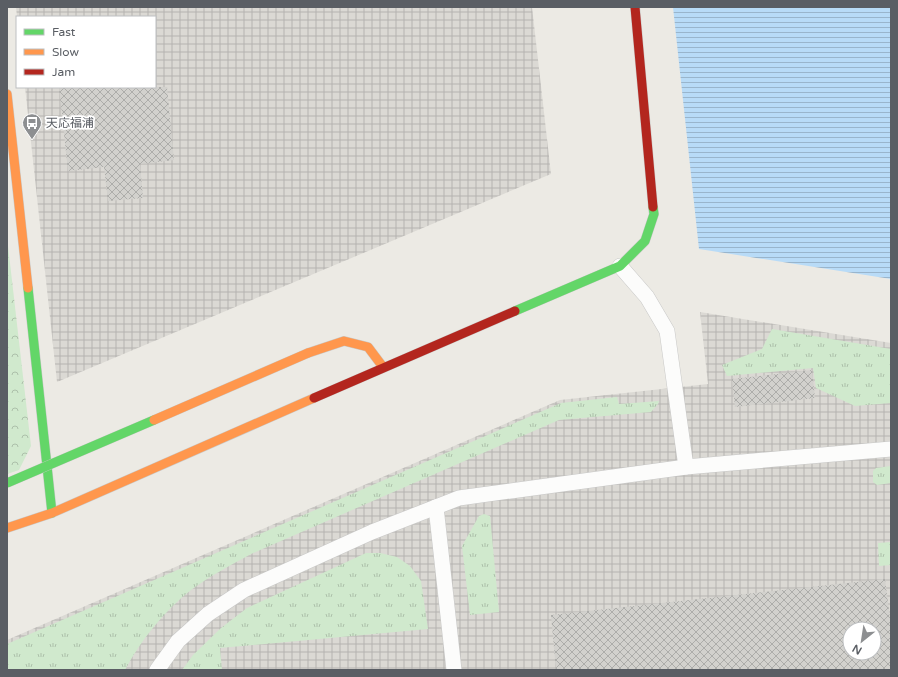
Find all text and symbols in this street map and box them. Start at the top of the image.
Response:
legend [16,16,156,88]
text: Fast [52,25,76,39]
text: Slow [52,45,79,59]
text: Jam [52,65,75,79]
bus stop icon: 天応福浦 [21,112,43,140]
place label: 天応福浦 [46,116,94,130]
north arrow [842,621,882,661]
text: N [850,641,864,657]

